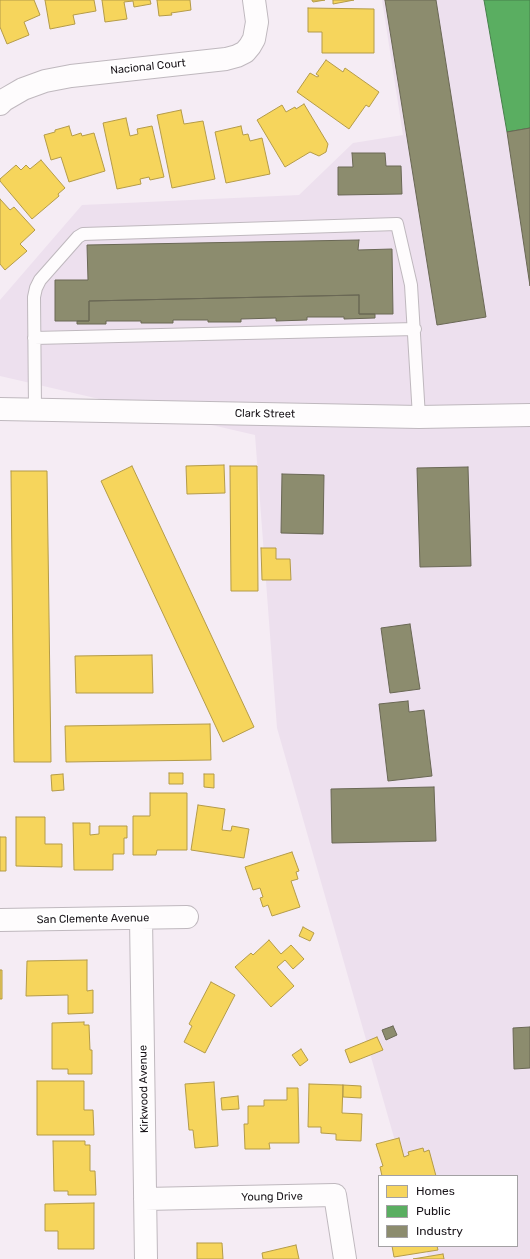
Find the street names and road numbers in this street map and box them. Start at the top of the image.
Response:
street label: Nacional Court [110,56,186,78]
street label: Clark Street [235,407,295,421]
street label: San Clemente Avenue [37,911,149,927]
street label: Kirkwood Avenue [137,1045,151,1133]
street label: Young Drive [241,1190,303,1204]

